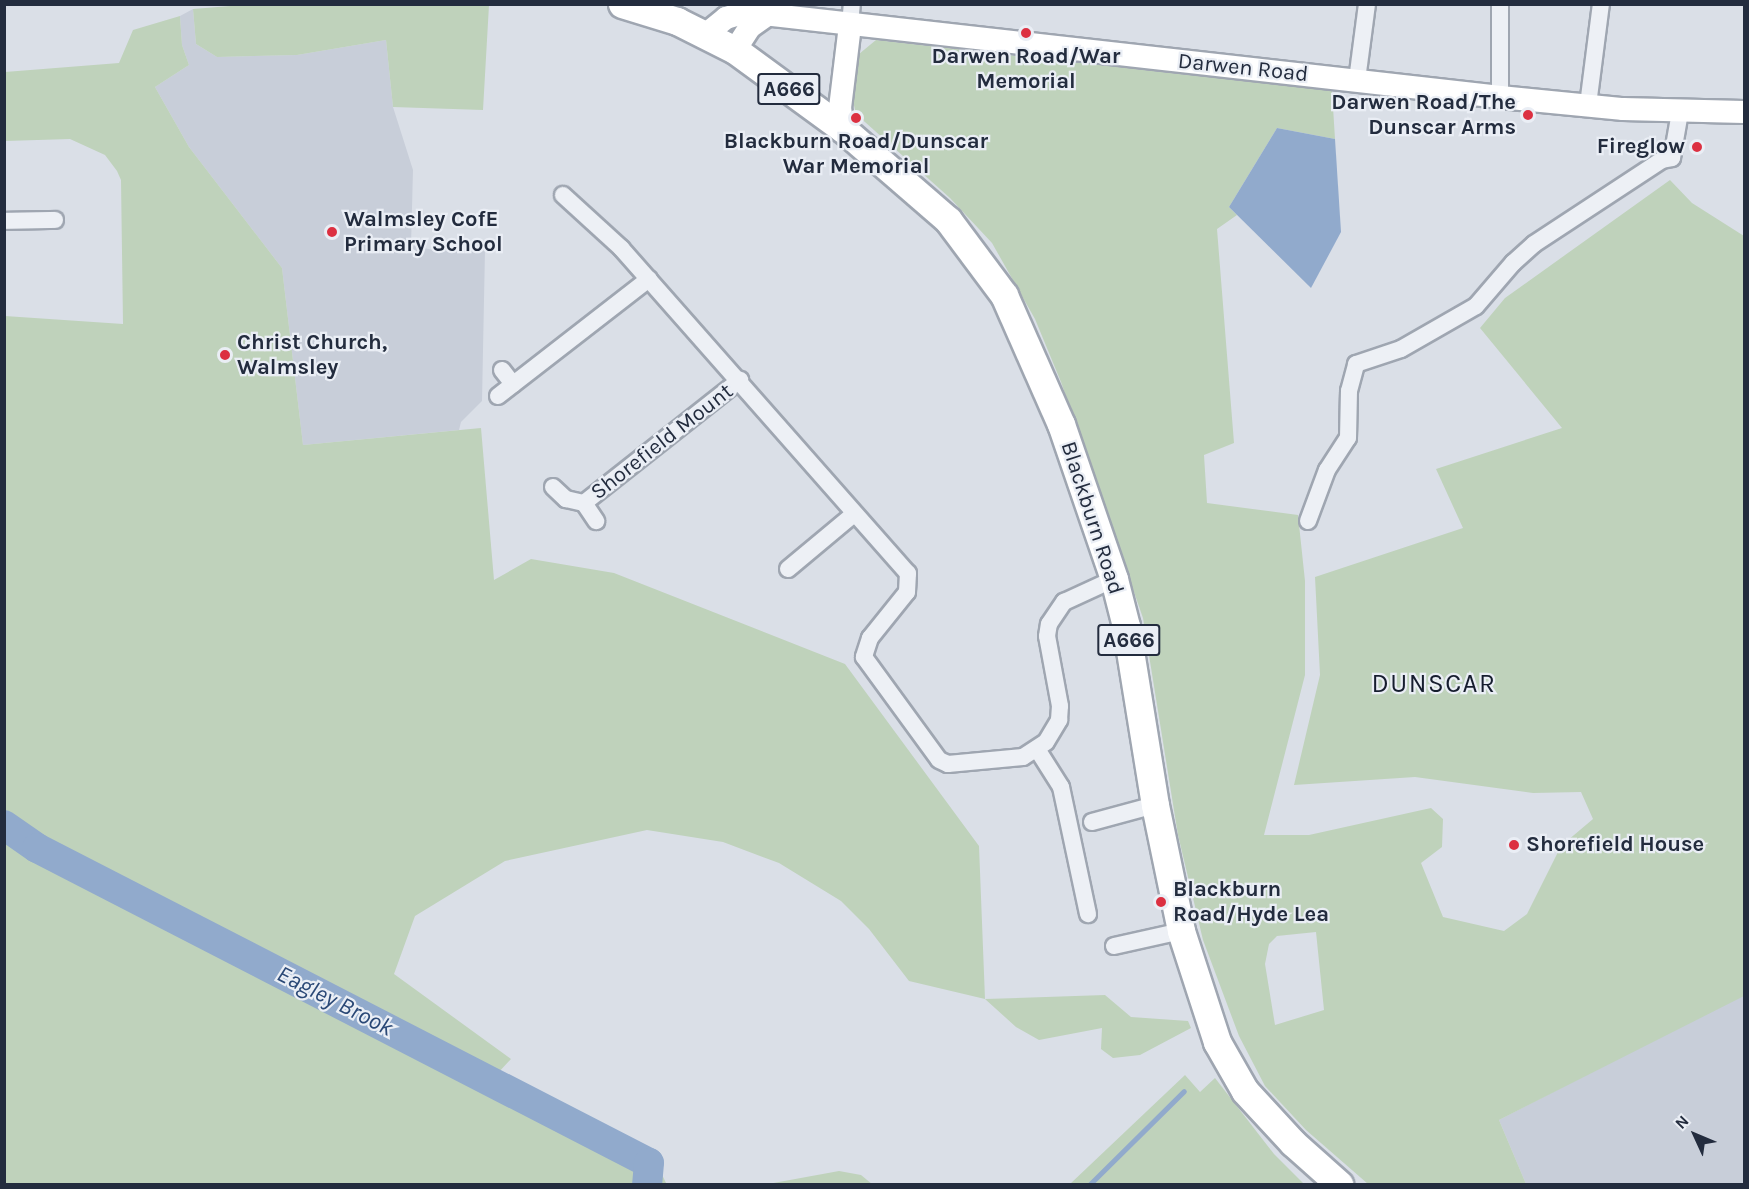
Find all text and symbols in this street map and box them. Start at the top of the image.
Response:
marker: Darwen Road/War Memorial [1019,26,1033,40]
place label: Darwen Road/War Memorial [931,43,1121,94]
street label: Darwen Road [1176,48,1310,88]
road number: A666 [756,71,822,107]
place label: Darwen Road/The Dunscar Arms [1331,89,1516,140]
marker: Darwen Road/The Dunscar Arms [1521,108,1535,122]
marker: Blackburn Road/Dunscar War Memorial [849,111,863,125]
place label: Blackburn Road/Dunscar War Memorial [724,128,988,180]
place label: Fireglow [1597,134,1685,160]
marker: Fireglow [1690,140,1704,154]
place label: Walmsley CofE Primary School [344,206,503,258]
marker: Walmsley CofE Primary School [325,225,339,239]
place label: Christ Church, Walmsley [237,329,387,380]
marker: Christ Church, Walmsley [218,348,232,362]
street label: Shorefield Mount [586,378,738,506]
street label: Blackburn Road [1055,438,1129,598]
road number: A666 [1096,622,1162,658]
district label: DUNSCAR [1372,668,1496,700]
place label: Shorefield House [1526,832,1704,858]
marker: Shorefield House [1507,838,1521,852]
place label: Blackburn Road/Hyde Lea [1173,876,1329,927]
marker: Blackburn Road/Hyde Lea [1154,895,1168,909]
water label: Eagley Brook [272,959,398,1043]
north arrow [1665,1105,1725,1165]
text: N [1671,1111,1693,1133]

